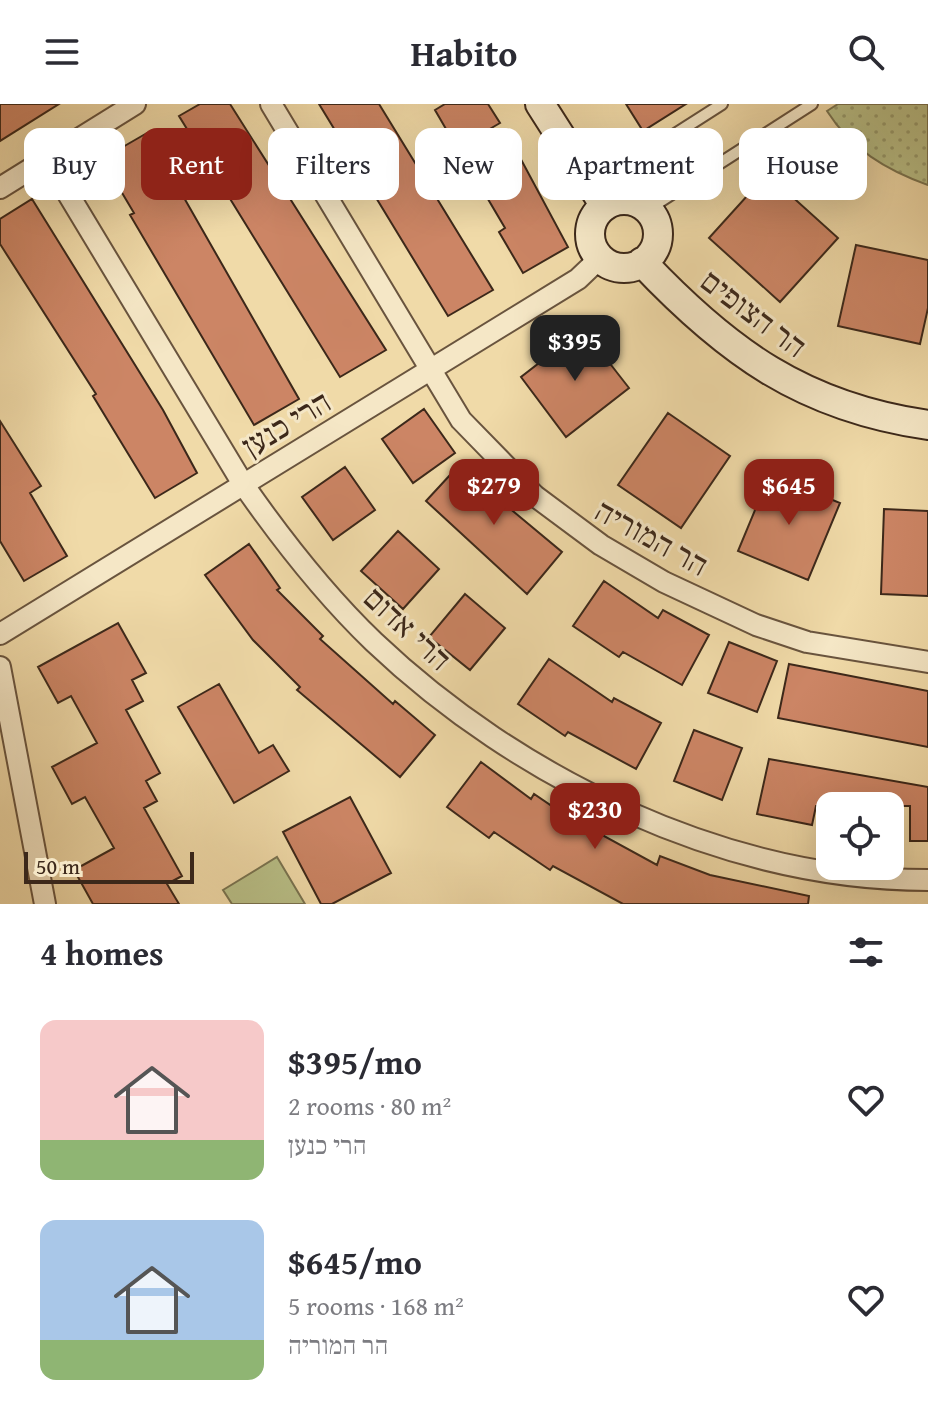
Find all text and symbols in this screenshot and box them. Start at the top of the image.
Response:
text: Habito [410,26,518,79]
icon: menu [40,30,84,74]
icon: search [844,30,888,74]
chip: Buy [24,128,125,200]
chip: Rent [141,128,252,200]
chip: Filters [268,128,399,200]
chip: New [415,128,522,200]
chip: Apartment [538,128,723,200]
chip: House [739,128,867,200]
street label: הר הצופים [691,257,817,369]
pin: $395 [528,315,622,383]
text: $395 [548,321,602,360]
street label: הרי כנען [232,378,340,468]
pin: $279 [447,459,541,527]
pin: $645 [742,459,836,527]
text: $279 [467,465,521,504]
text: $645 [762,465,816,504]
street label: הר המוריה [587,487,717,587]
street label: הרי אדום [353,575,463,681]
pin: $230 [548,783,642,851]
text: $230 [568,789,622,828]
map controls [816,792,904,880]
button: locate [816,792,904,880]
scale bar [24,848,194,884]
text: 50 m [36,850,80,882]
text: 4 homes [40,928,164,977]
icon: filters [844,930,888,974]
text: $395/mo [288,1037,422,1086]
icon: home [104,1052,200,1148]
icon: heart [844,1078,888,1122]
text: 2 rooms · 80 m² [288,1086,451,1125]
text: הרי כנען [288,1125,366,1164]
text: $645/mo [288,1237,422,1286]
icon: home [104,1252,200,1348]
icon: heart [844,1278,888,1322]
text: 5 rooms · 168 m² [288,1286,464,1325]
text: הר המוריה [288,1325,388,1364]

